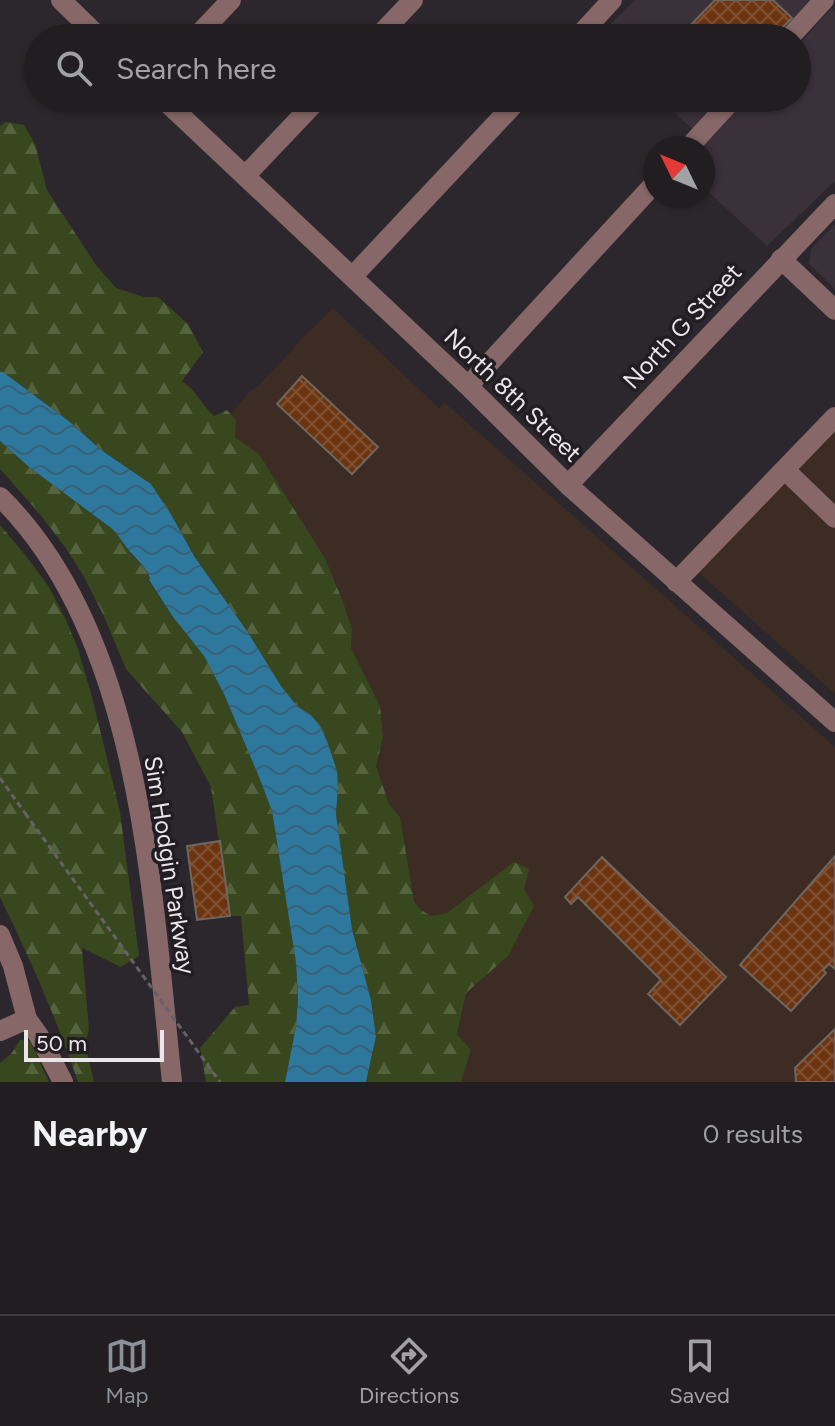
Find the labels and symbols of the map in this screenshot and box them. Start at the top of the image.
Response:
north arrow [643,136,715,208]
street label: North G Street [617,257,747,395]
street label: North 8th Street [438,322,588,468]
street label: Sim Hodgin Parkway [138,754,202,977]
scale bar [24,1026,164,1062]

